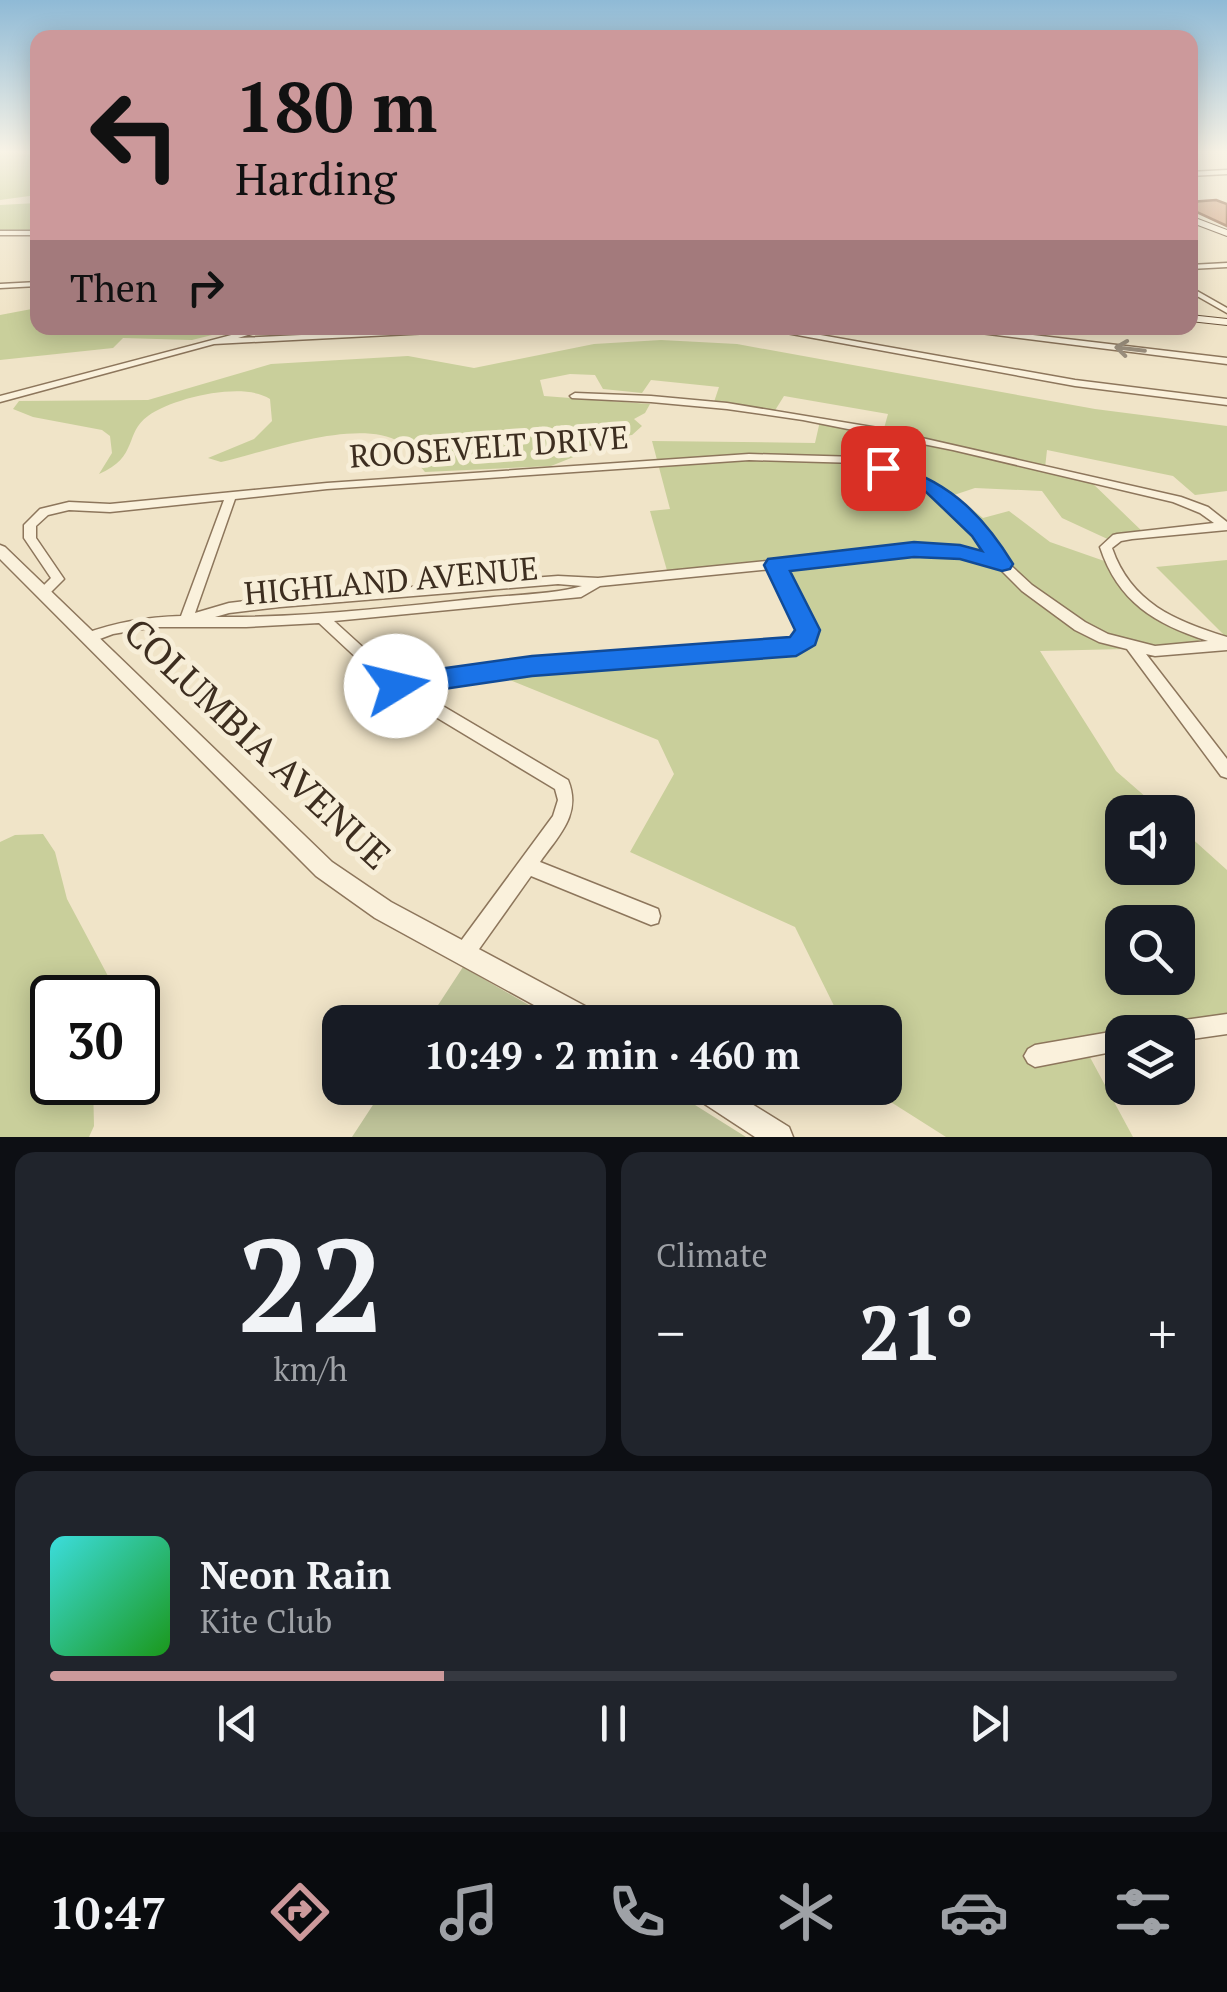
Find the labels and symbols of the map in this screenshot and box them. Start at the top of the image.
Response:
one-way arrow [1115,339,1147,358]
street label: ROOSEVELT DRIVE [348,415,630,477]
pin [841,426,926,511]
street label: HIGHLAND AVENUE [242,546,540,614]
street label: COLUMBIA AVENUE [114,607,402,880]
position arrow [344,634,448,738]
speed limit sign: 30 [30,975,160,1105]

